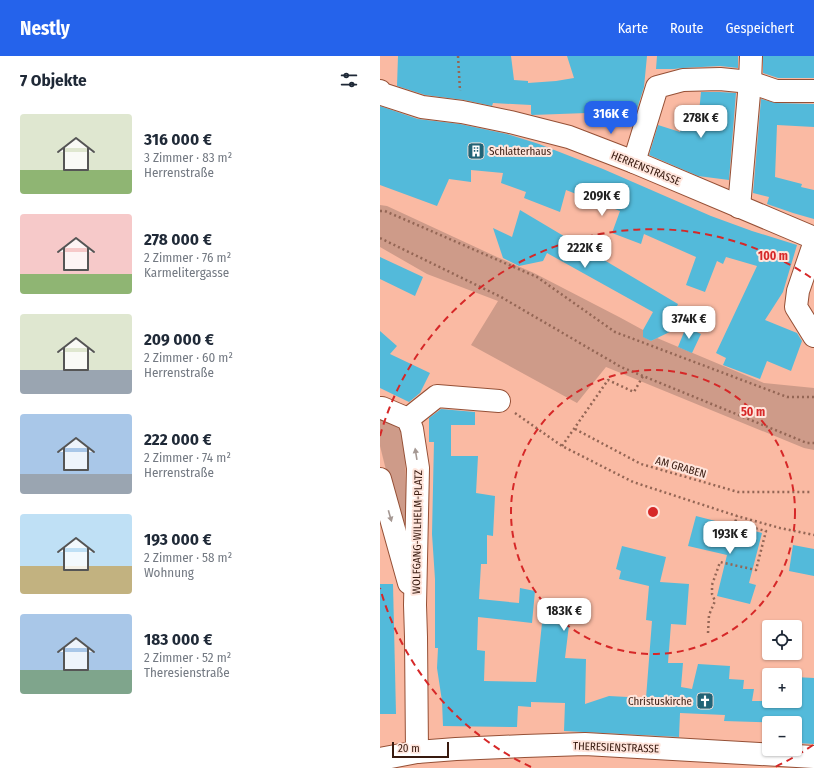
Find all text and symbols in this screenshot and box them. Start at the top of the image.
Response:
text: Nestly [20,17,70,40]
text: Karte [618,20,648,37]
text: Route [670,20,703,37]
text: Gespeichert [725,20,794,37]
icon: filters [338,69,360,91]
text: 7 Objekte [20,70,87,91]
pin: 316K € [578,101,644,135]
pin: 278K € [668,105,734,139]
text: 316K € [593,106,629,121]
text: 278K € [683,110,719,125]
text: 316 000 € [144,129,212,150]
icon: home [52,130,100,178]
building icon: Schlatterhaus [466,141,486,161]
place label: Schlatterhaus [489,145,551,158]
street label: HERRENSTRASSE [609,149,682,188]
text: 3 Zimmer · 83 m² [144,150,232,165]
text: Herrenstraße [144,165,214,180]
pin: 209K € [569,183,635,217]
text: 209K € [584,188,620,203]
text: 278 000 € [144,229,212,250]
icon: home [52,230,100,278]
pin: 222K € [552,235,618,269]
text: 222K € [567,240,603,255]
text: 100 m [758,249,788,263]
text: 2 Zimmer · 76 m² [144,250,231,265]
text: Karmelitergasse [144,265,229,280]
pin: 374K € [656,306,722,340]
text: 374K € [671,311,707,326]
text: 209 000 € [144,329,214,350]
icon: home [52,330,100,378]
text: 2 Zimmer · 60 m² [144,350,233,365]
text: Herrenstraße [144,365,214,380]
text: 50 m [741,405,765,419]
text: 222 000 € [144,429,212,450]
icon: home [52,430,100,478]
one-way arrow [413,448,419,460]
text: 2 Zimmer · 74 m² [144,450,231,465]
street label: AM GRABEN [654,454,708,481]
text: Herrenstraße [144,465,214,480]
street label: WOLFGANG-WILHELM-PLATZ [410,470,425,594]
centre of rings [646,505,660,519]
one-way arrow [387,510,393,522]
pin: 193K € [697,521,763,555]
text: 193K € [712,526,748,541]
text: 193 000 € [144,529,212,550]
icon: home [52,530,100,578]
text: 2 Zimmer · 58 m² [144,550,232,565]
text: Wohnung [144,565,194,580]
pin: 183K € [531,598,597,632]
text: 183K € [546,603,582,618]
map controls [762,620,802,756]
button: locate [762,620,802,660]
text: 183 000 € [144,629,212,650]
icon: home [52,630,100,678]
text: 2 Zimmer · 52 m² [144,650,231,665]
text: Theresienstraße [144,665,230,680]
button: + [762,668,802,708]
church icon: Christuskirche [695,691,715,711]
place label: Christuskirche [628,695,692,708]
button: − [762,716,802,756]
street label: THERESIENSTRASSE [573,739,659,755]
scale bar [392,740,449,759]
text: 20 m [398,742,420,755]

